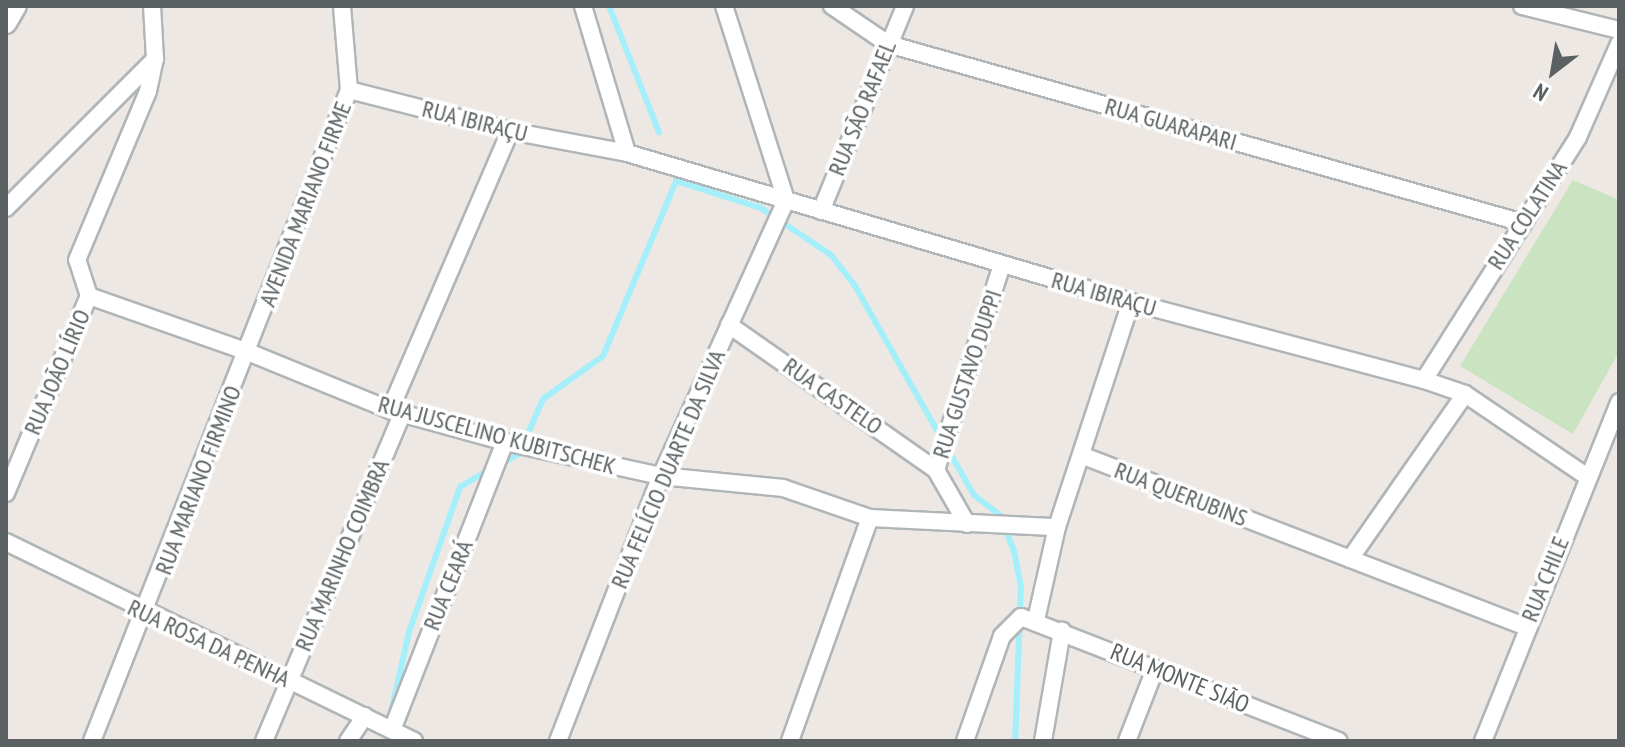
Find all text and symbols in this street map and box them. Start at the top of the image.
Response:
north arrow [1513,32,1593,112]
street label: RUA SÃO RAFAEL [822,36,902,180]
text: N [1528,78,1553,108]
street label: RUA GUARAPARI [1101,91,1241,157]
street label: RUA IBIRAÇU [419,94,531,148]
street label: AVENIDA MARIANO FIRME [253,97,357,311]
street label: RUA COLATINA [1481,155,1573,275]
street label: RUA IBIRAÇU [1048,265,1160,323]
street label: RUA GUSTAVO DUPPI [926,286,1008,462]
street label: RUA JOÃO LÍRIO [18,305,96,439]
street label: RUA FELÍCIO DUARTE DA SILVA [604,345,732,593]
street label: RUA CASTELO [778,351,888,441]
street label: RUA MARIANO FIRMINO [149,381,247,579]
street label: RUA JUSCELINO KUBITSCHEK [375,389,619,481]
street label: RUA MARINHO COIMBRA [288,454,396,656]
street label: RUA QUERUBINS [1110,455,1252,533]
street label: RUA CHILE [1515,532,1575,626]
street label: RUA CEARÁ [417,535,479,635]
street label: RUA ROSA DA PENHA [122,592,296,694]
street label: RUA MONTE SIÃO [1106,637,1254,719]

